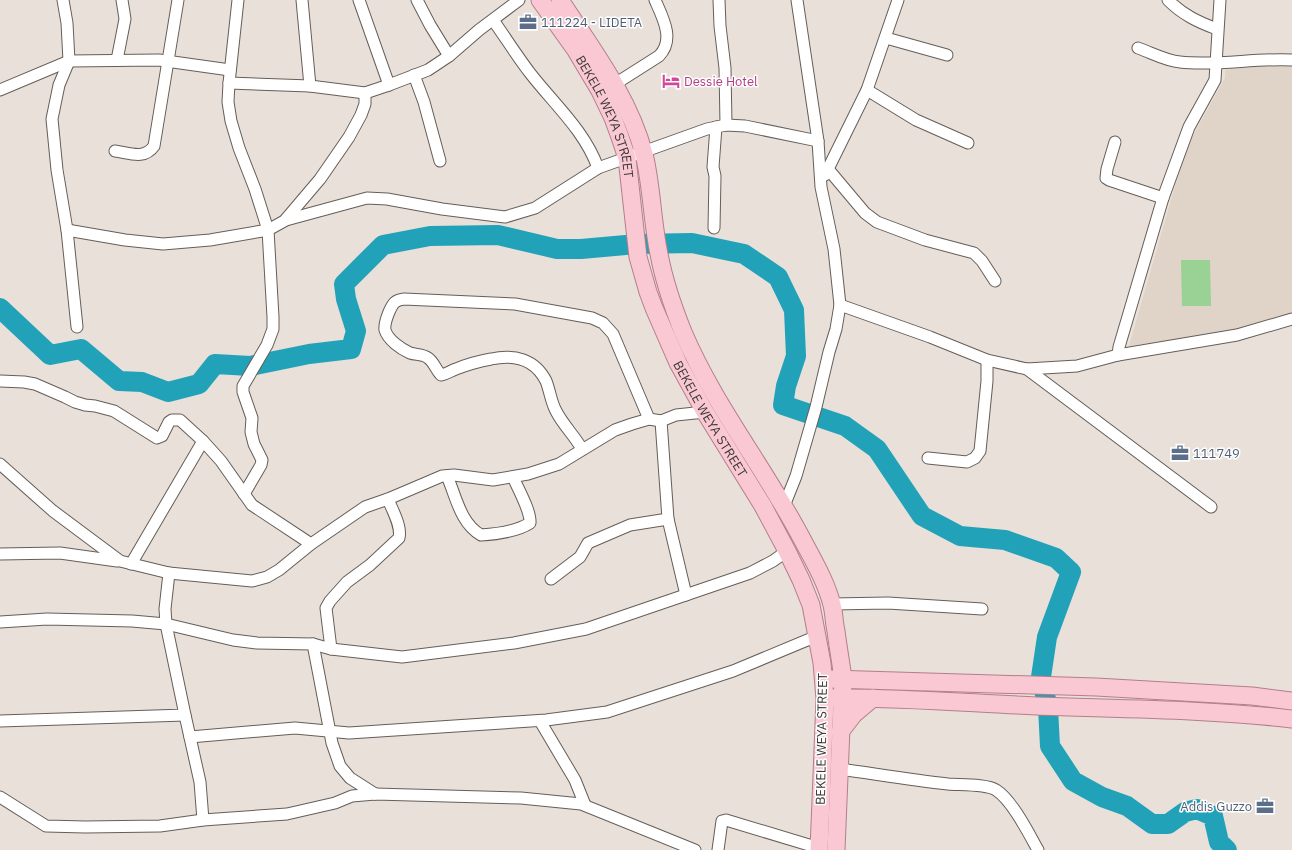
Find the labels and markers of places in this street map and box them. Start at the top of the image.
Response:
office icon: 111224 - LIDETA [518,12,538,32]
place label: 111224 - LIDETA [541,14,643,31]
hotel icon: Dessie Hotel [661,71,681,91]
place label: Dessie Hotel [684,73,758,90]
office icon: 111749 [1170,443,1190,463]
place label: 111749 [1193,445,1240,462]
office icon: Addis Guzzo [1255,796,1275,816]
place label: Addis Guzzo [1180,798,1252,815]

